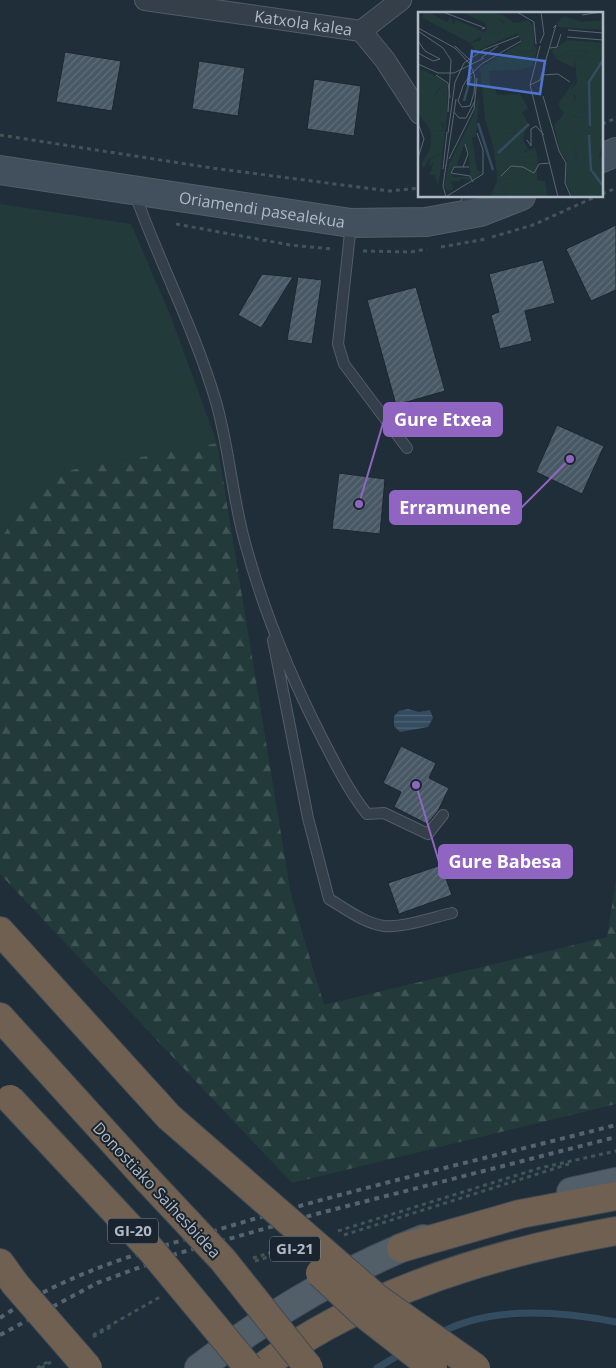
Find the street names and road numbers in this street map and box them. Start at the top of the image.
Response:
street label: Katxola kalea [253,5,354,41]
street label: Oriamendi pasealekua [177,186,347,233]
street label: Donostiako Saihesbidea [88,1117,226,1263]
road number: GI-20 [108,1218,158,1244]
road number: GI-21 [270,1236,320,1262]

